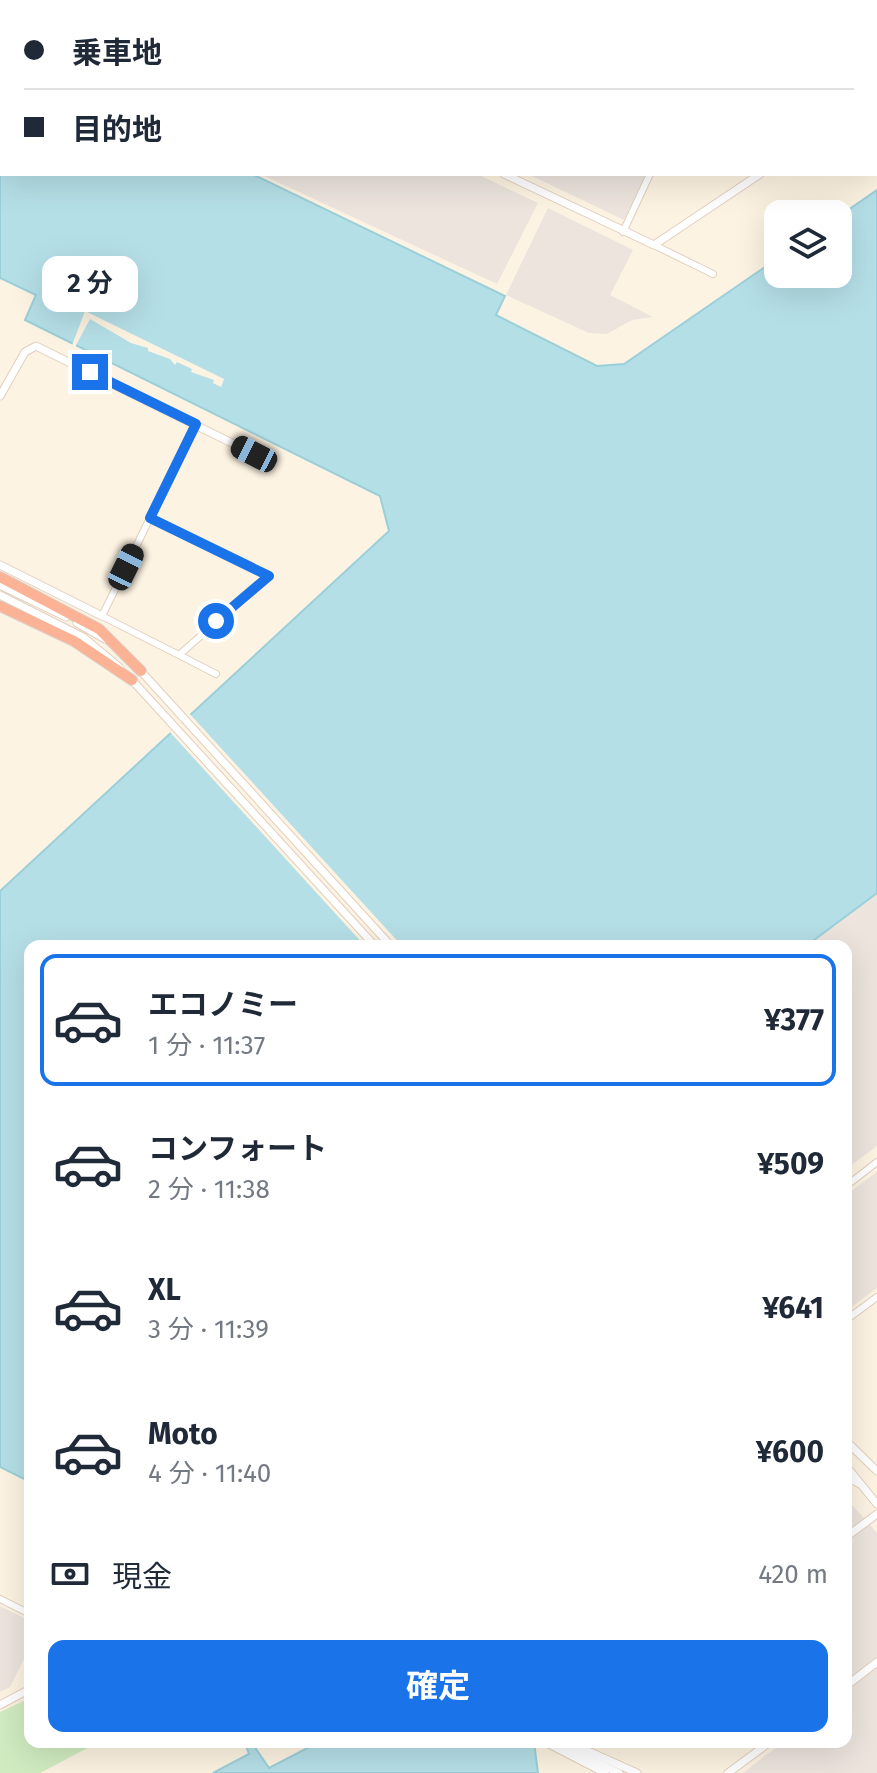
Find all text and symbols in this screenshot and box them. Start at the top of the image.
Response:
text: 乗車地 [72,35,162,71]
text: 目的地 [72,112,162,148]
map controls [764,200,852,288]
button: layers [764,200,852,288]
callout: 2 分 [42,256,138,312]
text: 2 分 [67,268,113,299]
route end [72,354,108,390]
car [227,432,281,476]
car [105,540,147,594]
route start [198,603,234,639]
icon: car [52,984,124,1056]
text: エコノミー [148,987,298,1023]
text: ¥377 [764,1002,824,1038]
text: 1 分 · 11:37 [148,1030,265,1061]
icon: car [52,1128,124,1200]
text: コンフォート [148,1131,327,1167]
text: ¥509 [757,1146,824,1182]
text: 2 分 · 11:38 [148,1174,270,1205]
icon: car [52,1272,124,1344]
text: XL [148,1272,181,1308]
text: ¥641 [762,1290,824,1326]
text: 3 分 · 11:39 [148,1314,269,1345]
icon: car [52,1416,124,1488]
text: Moto [148,1416,218,1452]
text: ¥600 [756,1434,824,1470]
text: 4 分 · 11:40 [148,1458,271,1489]
icon: cash [48,1552,92,1596]
text: 現金 [112,1559,172,1595]
text: 420 m [758,1559,828,1590]
button: 確定 [48,1640,828,1732]

